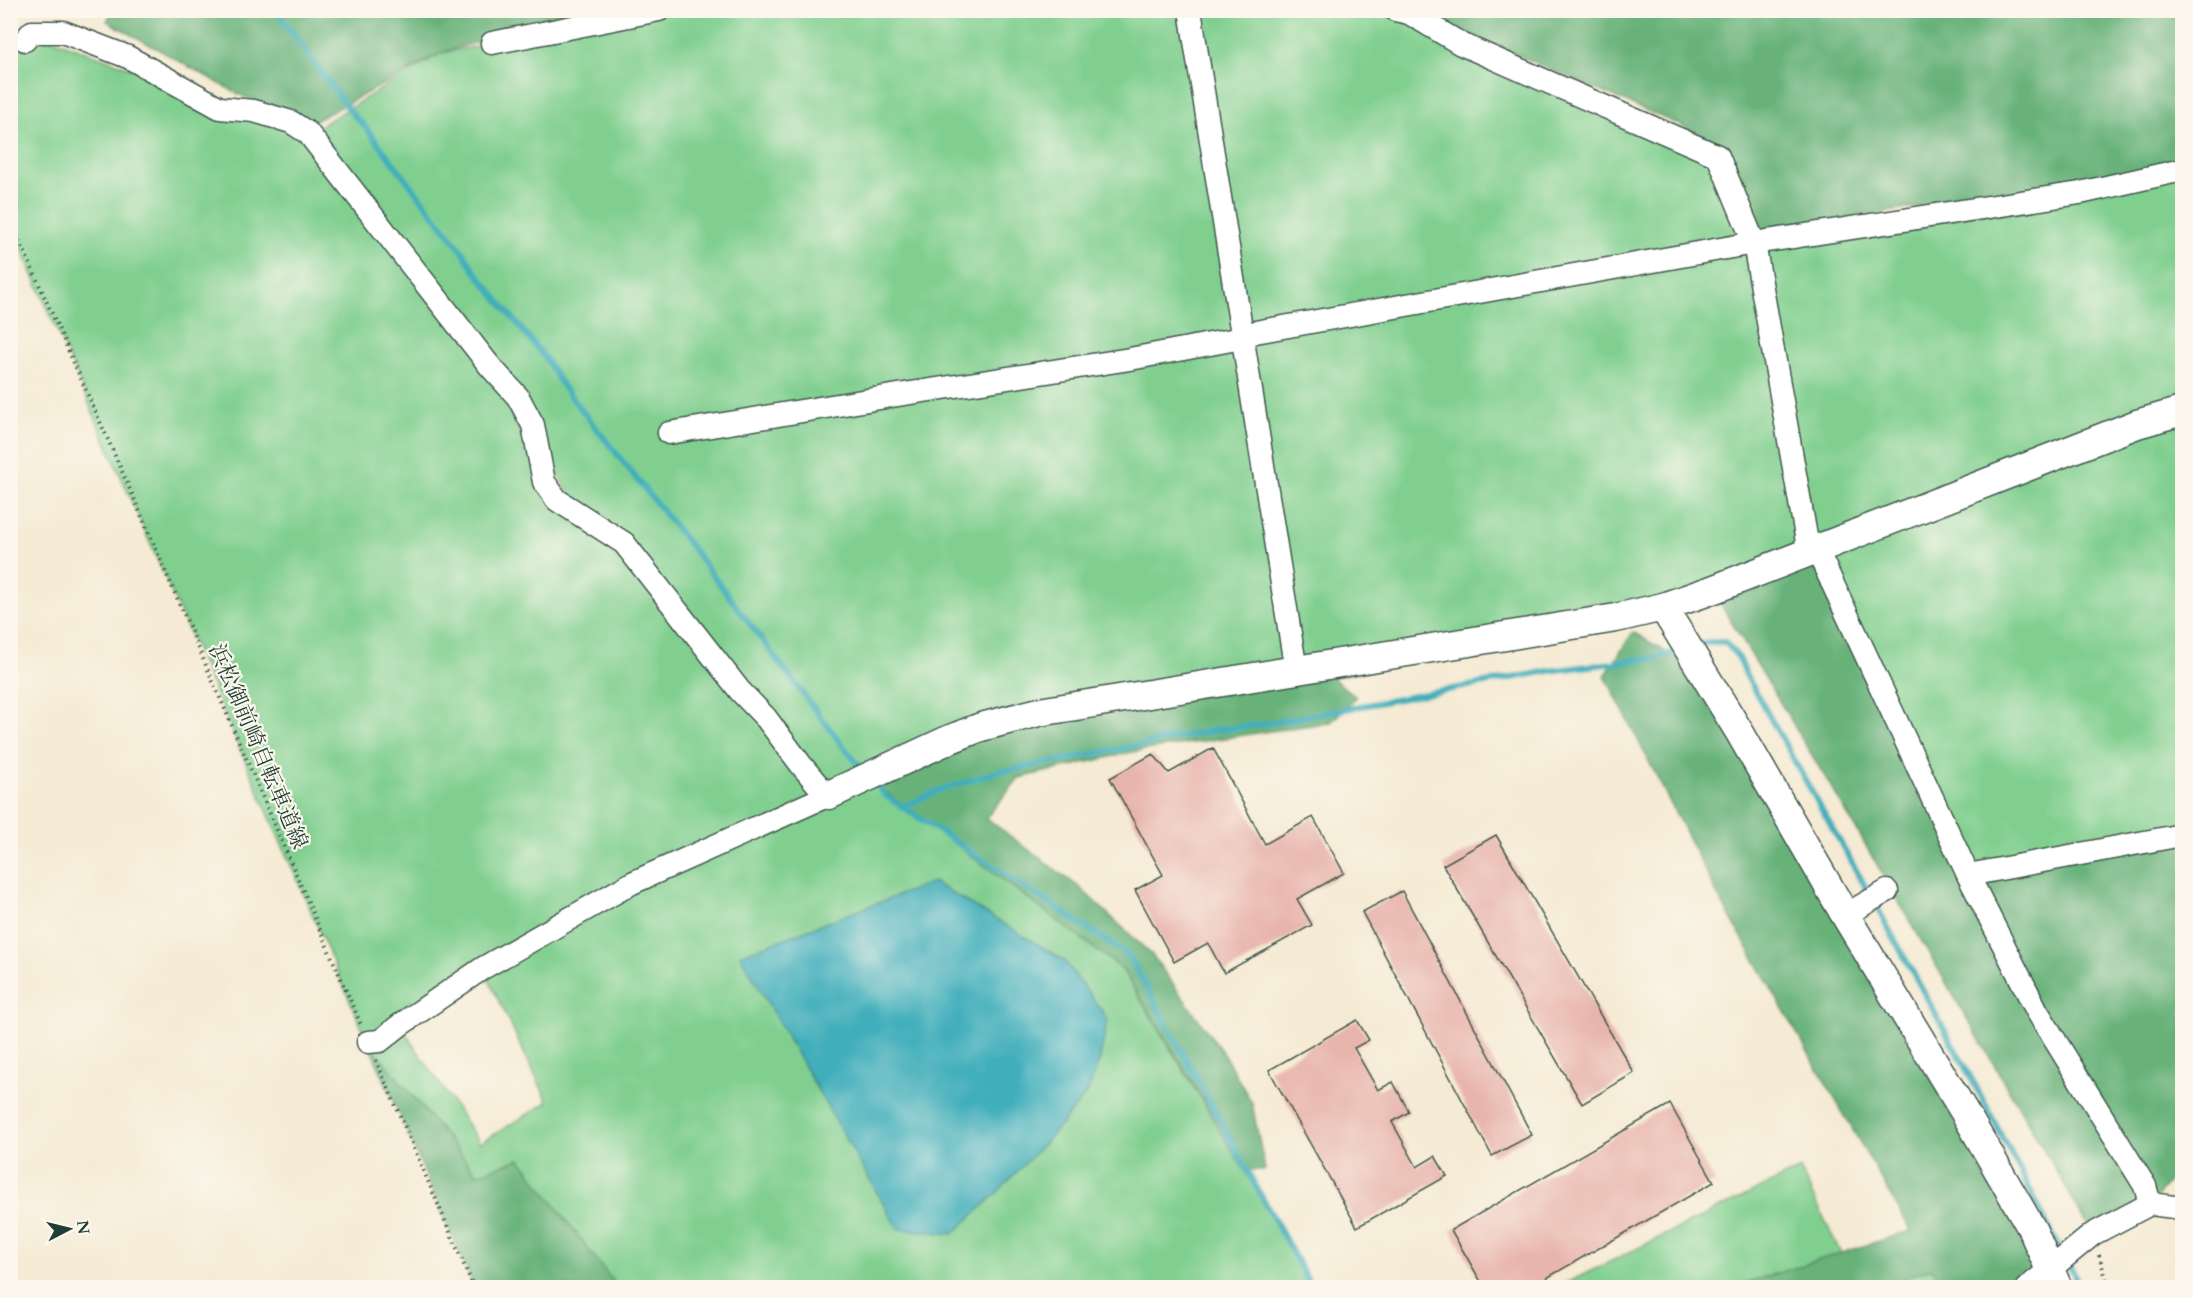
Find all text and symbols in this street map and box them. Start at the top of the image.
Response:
street label: 浜松御前崎自転車道線 [201,639,315,854]
north arrow [39,1199,99,1259]
text: N [71,1219,95,1236]

